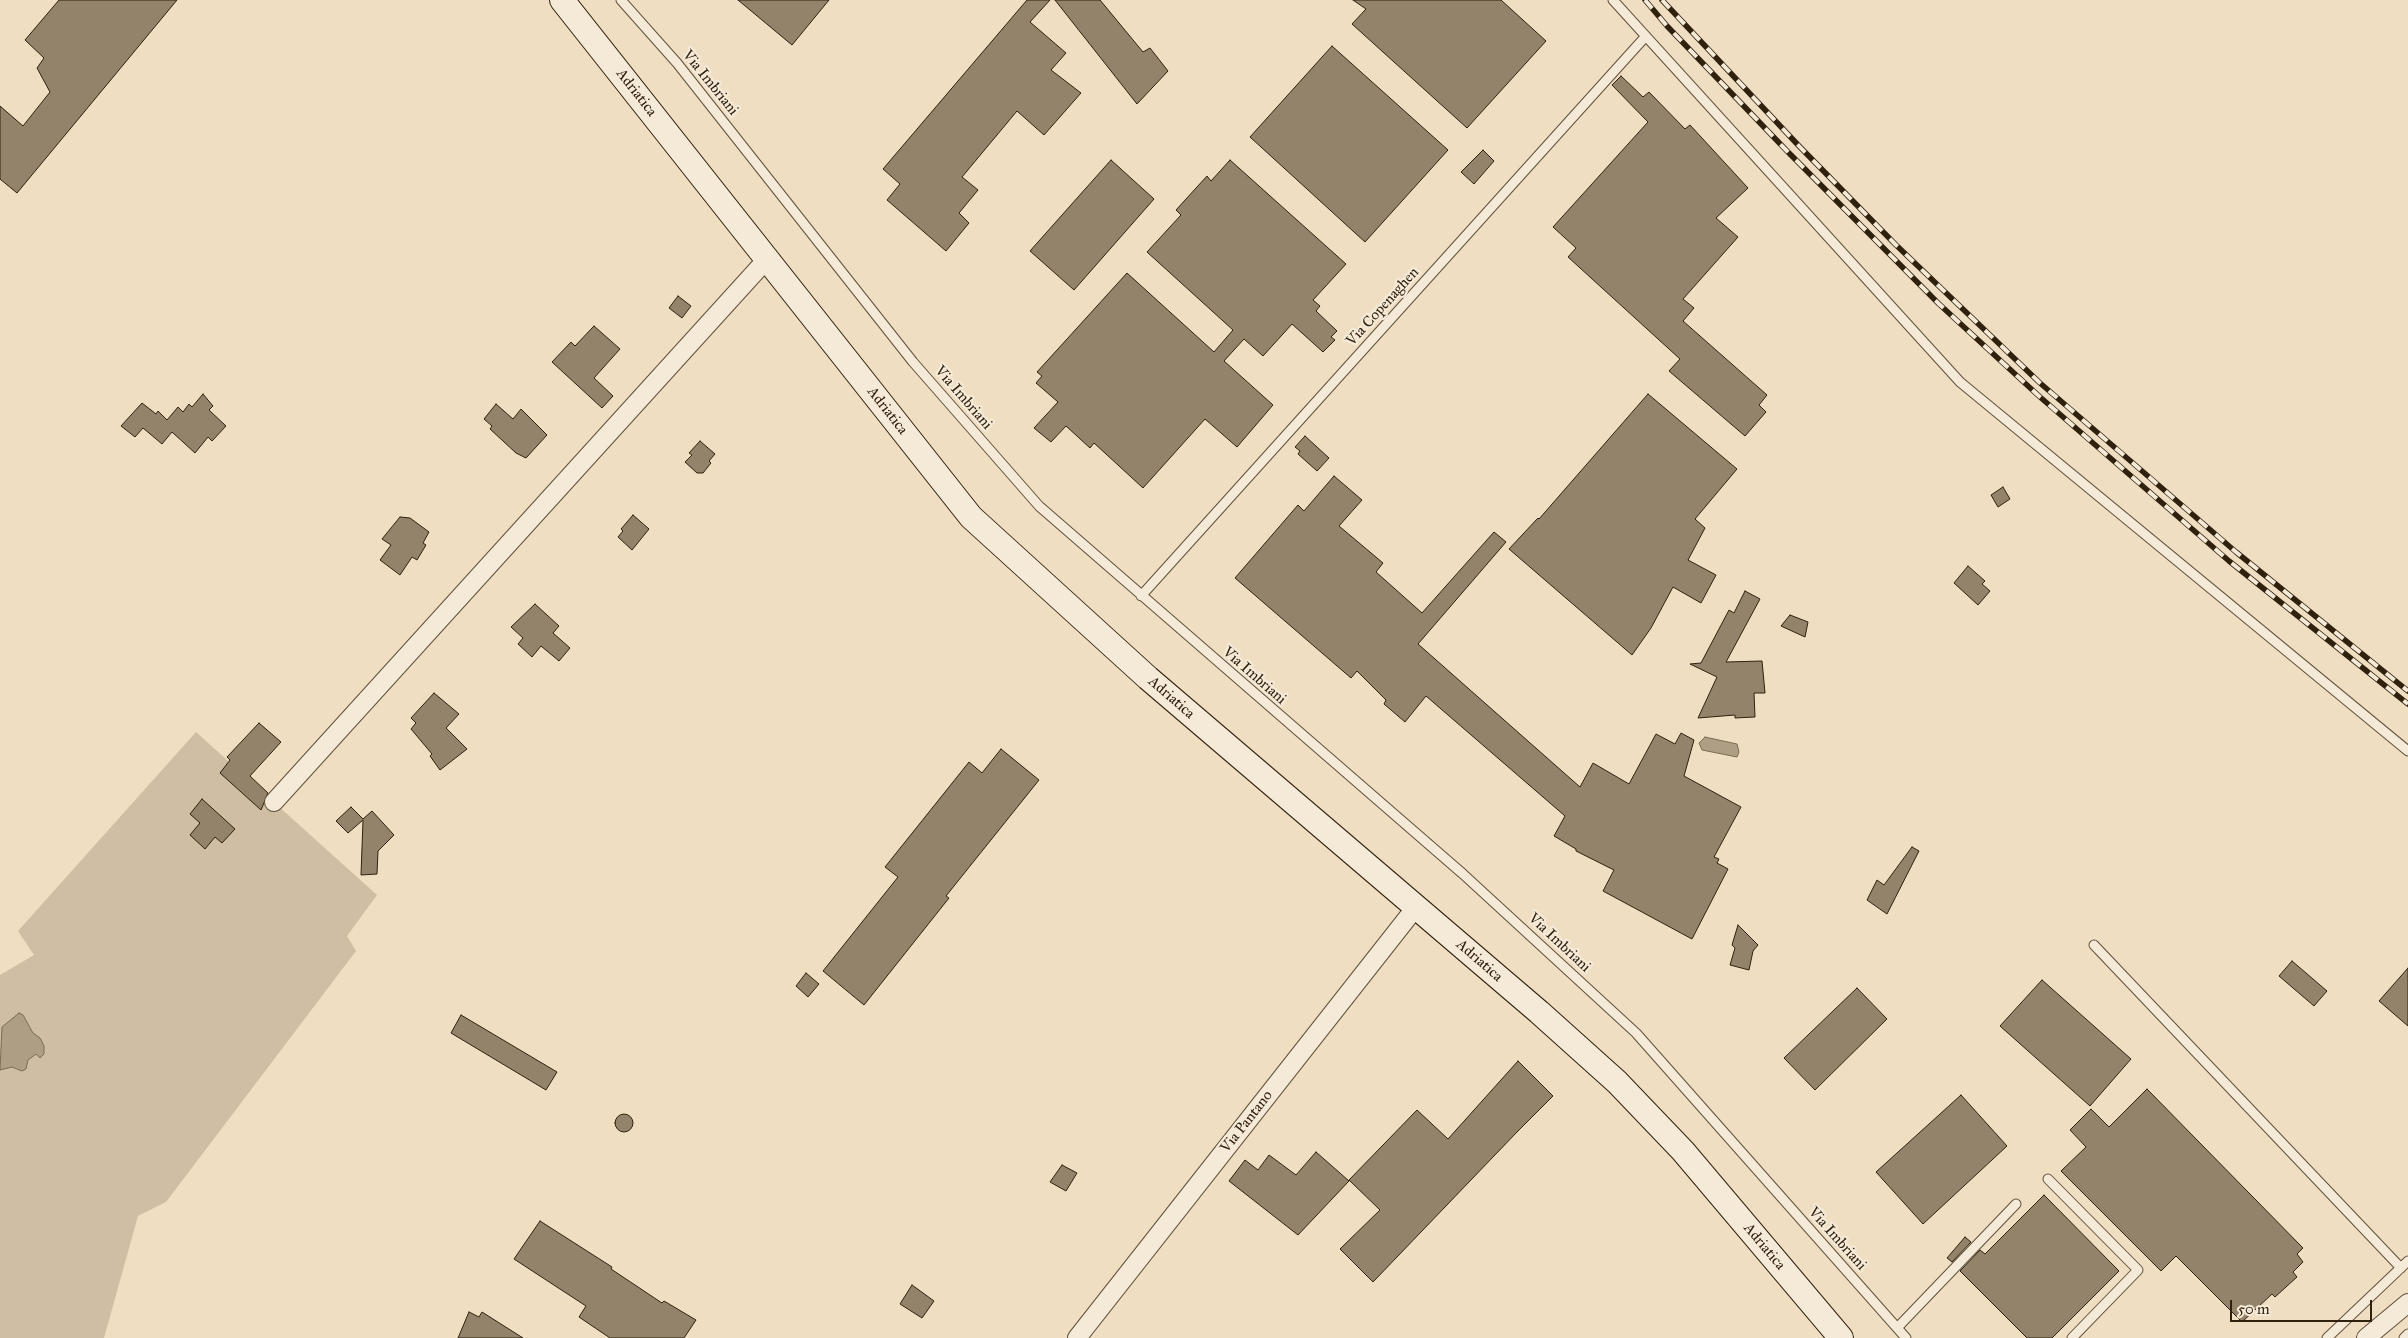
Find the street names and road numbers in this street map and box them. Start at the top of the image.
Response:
street label: Via Imbriani [678,47,742,119]
street label: Adriatica [612,66,660,120]
street label: Via Copenaghen [1343,264,1423,350]
street label: Via Imbriani [930,362,996,434]
street label: Adriatica [863,384,911,438]
street label: Via Imbriani [1218,643,1290,709]
street label: Adriatica [1144,673,1198,723]
street label: Via Imbriani [1524,910,1594,976]
street label: Adriatica [1452,936,1506,986]
street label: Via Pantano [1217,1087,1277,1157]
street label: Via Imbriani [1804,1204,1870,1274]
street label: Adriatica [1739,1220,1789,1274]

